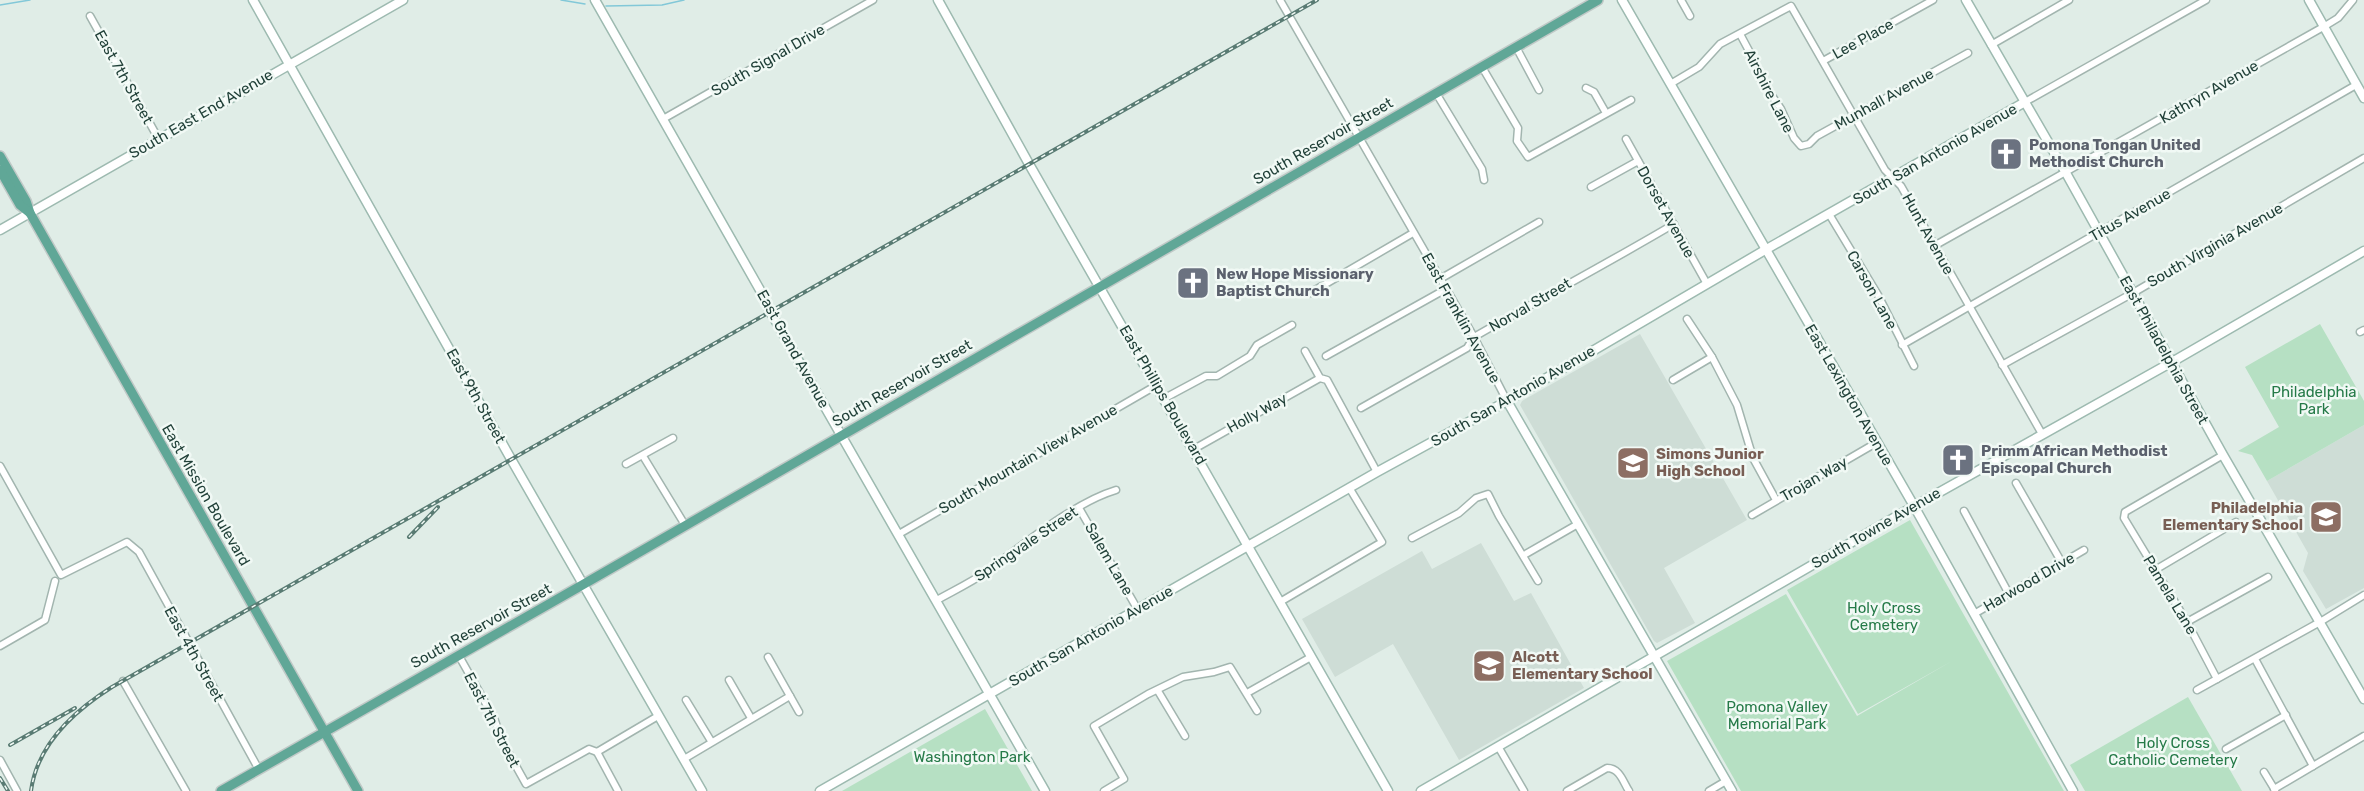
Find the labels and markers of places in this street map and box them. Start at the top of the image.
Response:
church icon: Pomona Tongan United Methodist Church [1988,136,2024,172]
place label: Pomona Tongan United Methodist Church [2029,136,2201,171]
church icon: New Hope Missionary Baptist Church [1175,265,1211,301]
place label: New Hope Missionary Baptist Church [1216,265,1374,300]
church icon: Primm African Methodist Episcopal Church [1940,442,1976,478]
place label: Primm African Methodist Episcopal Church [1981,442,2167,477]
school or university icon: Simons Junior High School [1615,445,1651,481]
place label: Simons Junior High School [1656,445,1764,480]
place label: Philadelphia Elementary School [2162,499,2303,534]
school or university icon: Philadelphia Elementary School [2308,499,2344,535]
school or university icon: Alcott Elementary School [1471,648,1507,684]
place label: Alcott Elementary School [1512,648,1653,683]

